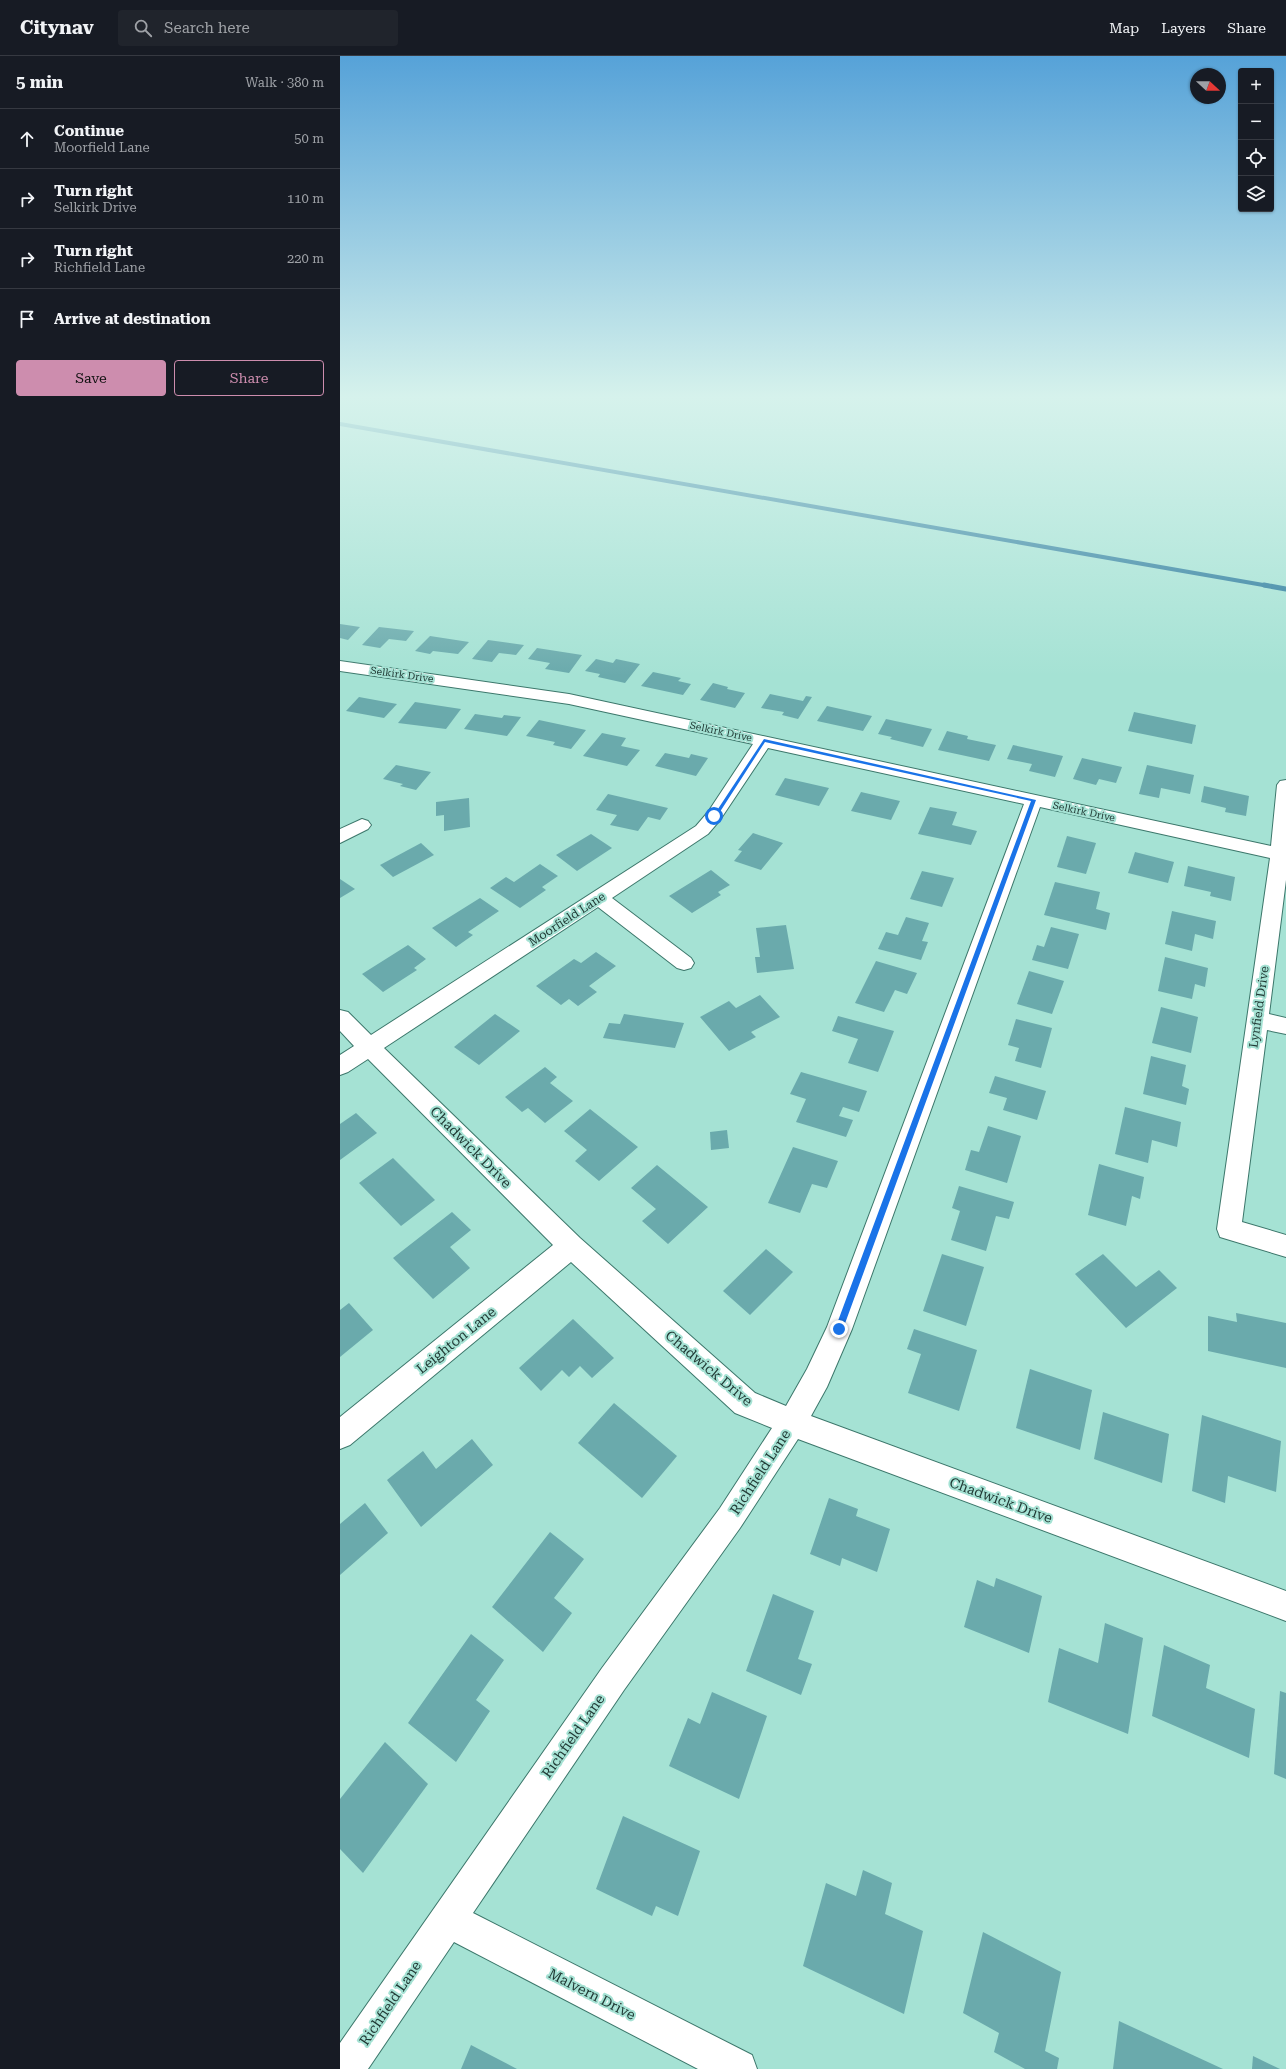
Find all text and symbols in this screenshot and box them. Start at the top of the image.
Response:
search box [118,10,398,46]
text: Citynav [20,16,94,39]
icon: search [132,17,154,39]
text: Search here [164,19,250,37]
text: Map [1109,20,1139,36]
text: Layers [1161,20,1205,36]
text: Share [1227,20,1266,36]
north arrow [1190,68,1226,104]
map controls [1238,68,1274,212]
button: + [1238,68,1274,104]
text: 5 min [16,72,63,92]
text: Walk · 380 m [245,75,324,90]
button: − [1238,104,1274,140]
text: Continue [54,122,124,140]
icon: ahead [16,128,38,150]
text: 50 m [294,131,324,146]
text: Moorfield Lane [54,140,150,155]
button: locate [1238,140,1274,176]
button: layers [1238,176,1274,212]
text: Turn right [54,182,133,200]
icon: right [16,188,38,210]
text: 110 m [287,191,324,206]
text: Selkirk Drive [54,200,137,215]
text: Turn right [54,242,133,260]
icon: right [16,248,38,270]
text: 220 m [287,251,324,266]
text: Richfield Lane [54,260,145,275]
icon: arrive [16,308,38,330]
text: Arrive at destination [54,310,210,328]
button: Save [16,360,166,396]
button: Share [174,360,324,396]
street label: Selkirk Drive [370,665,435,684]
street label: Selkirk Drive [689,720,754,744]
street label: Selkirk Drive [1052,800,1117,824]
route start [705,807,723,825]
street label: Moorfield Lane [526,889,608,949]
street label: Lynfield Drive [1246,965,1272,1049]
street label: Chadwick Drive [427,1103,515,1191]
street label: Leighton Lane [413,1303,499,1377]
route end [830,1320,848,1338]
street label: Chadwick Drive [662,1327,756,1409]
street label: Richfield Lane [727,1426,794,1517]
street label: Chadwick Drive [947,1474,1055,1526]
street label: Richfield Lane [538,1691,608,1781]
street label: Richfield Lane [356,1958,424,2048]
street label: Malvern Drive [546,1965,638,2023]

